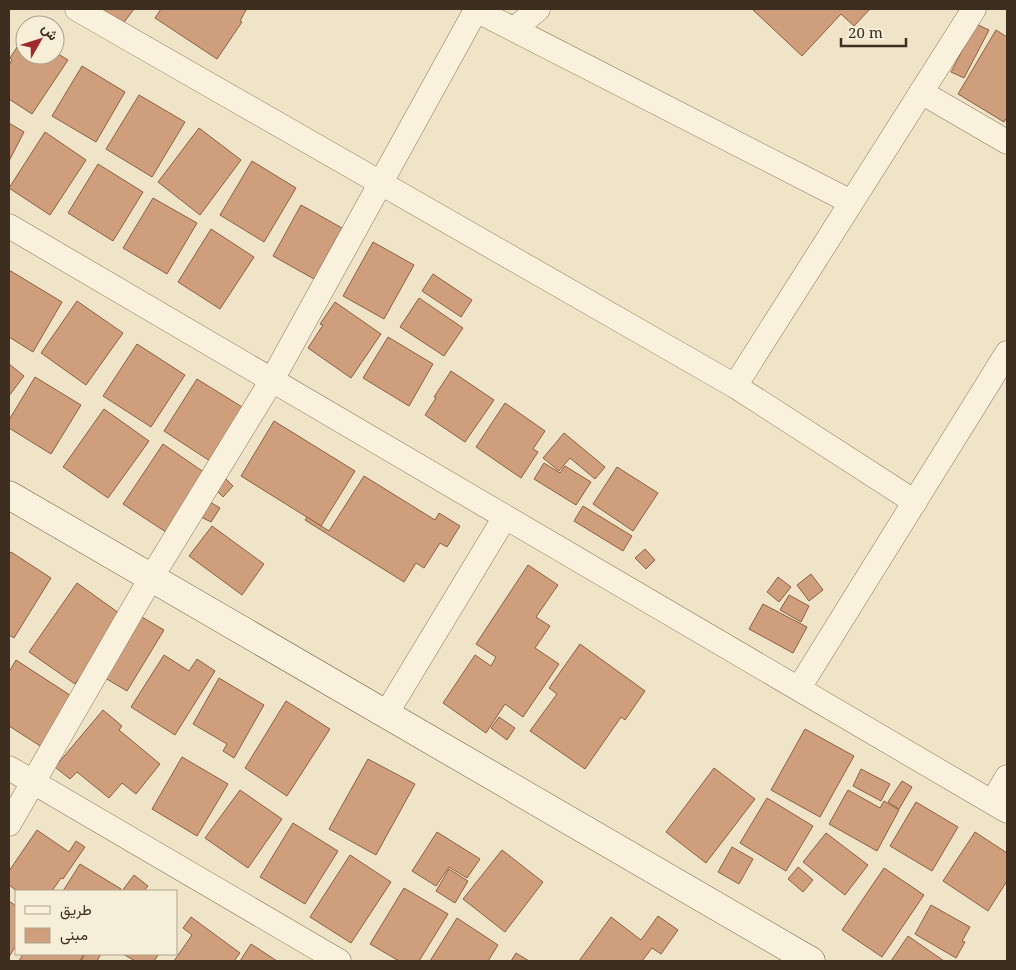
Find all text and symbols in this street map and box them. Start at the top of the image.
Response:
north arrow [15,15,65,65]
scale bar [841,15,906,47]
text: ش [38,19,63,44]
text: 20 m [848,22,883,42]
legend [15,890,178,955]
text: طريق [60,899,92,920]
text: مبنى [60,924,88,945]

